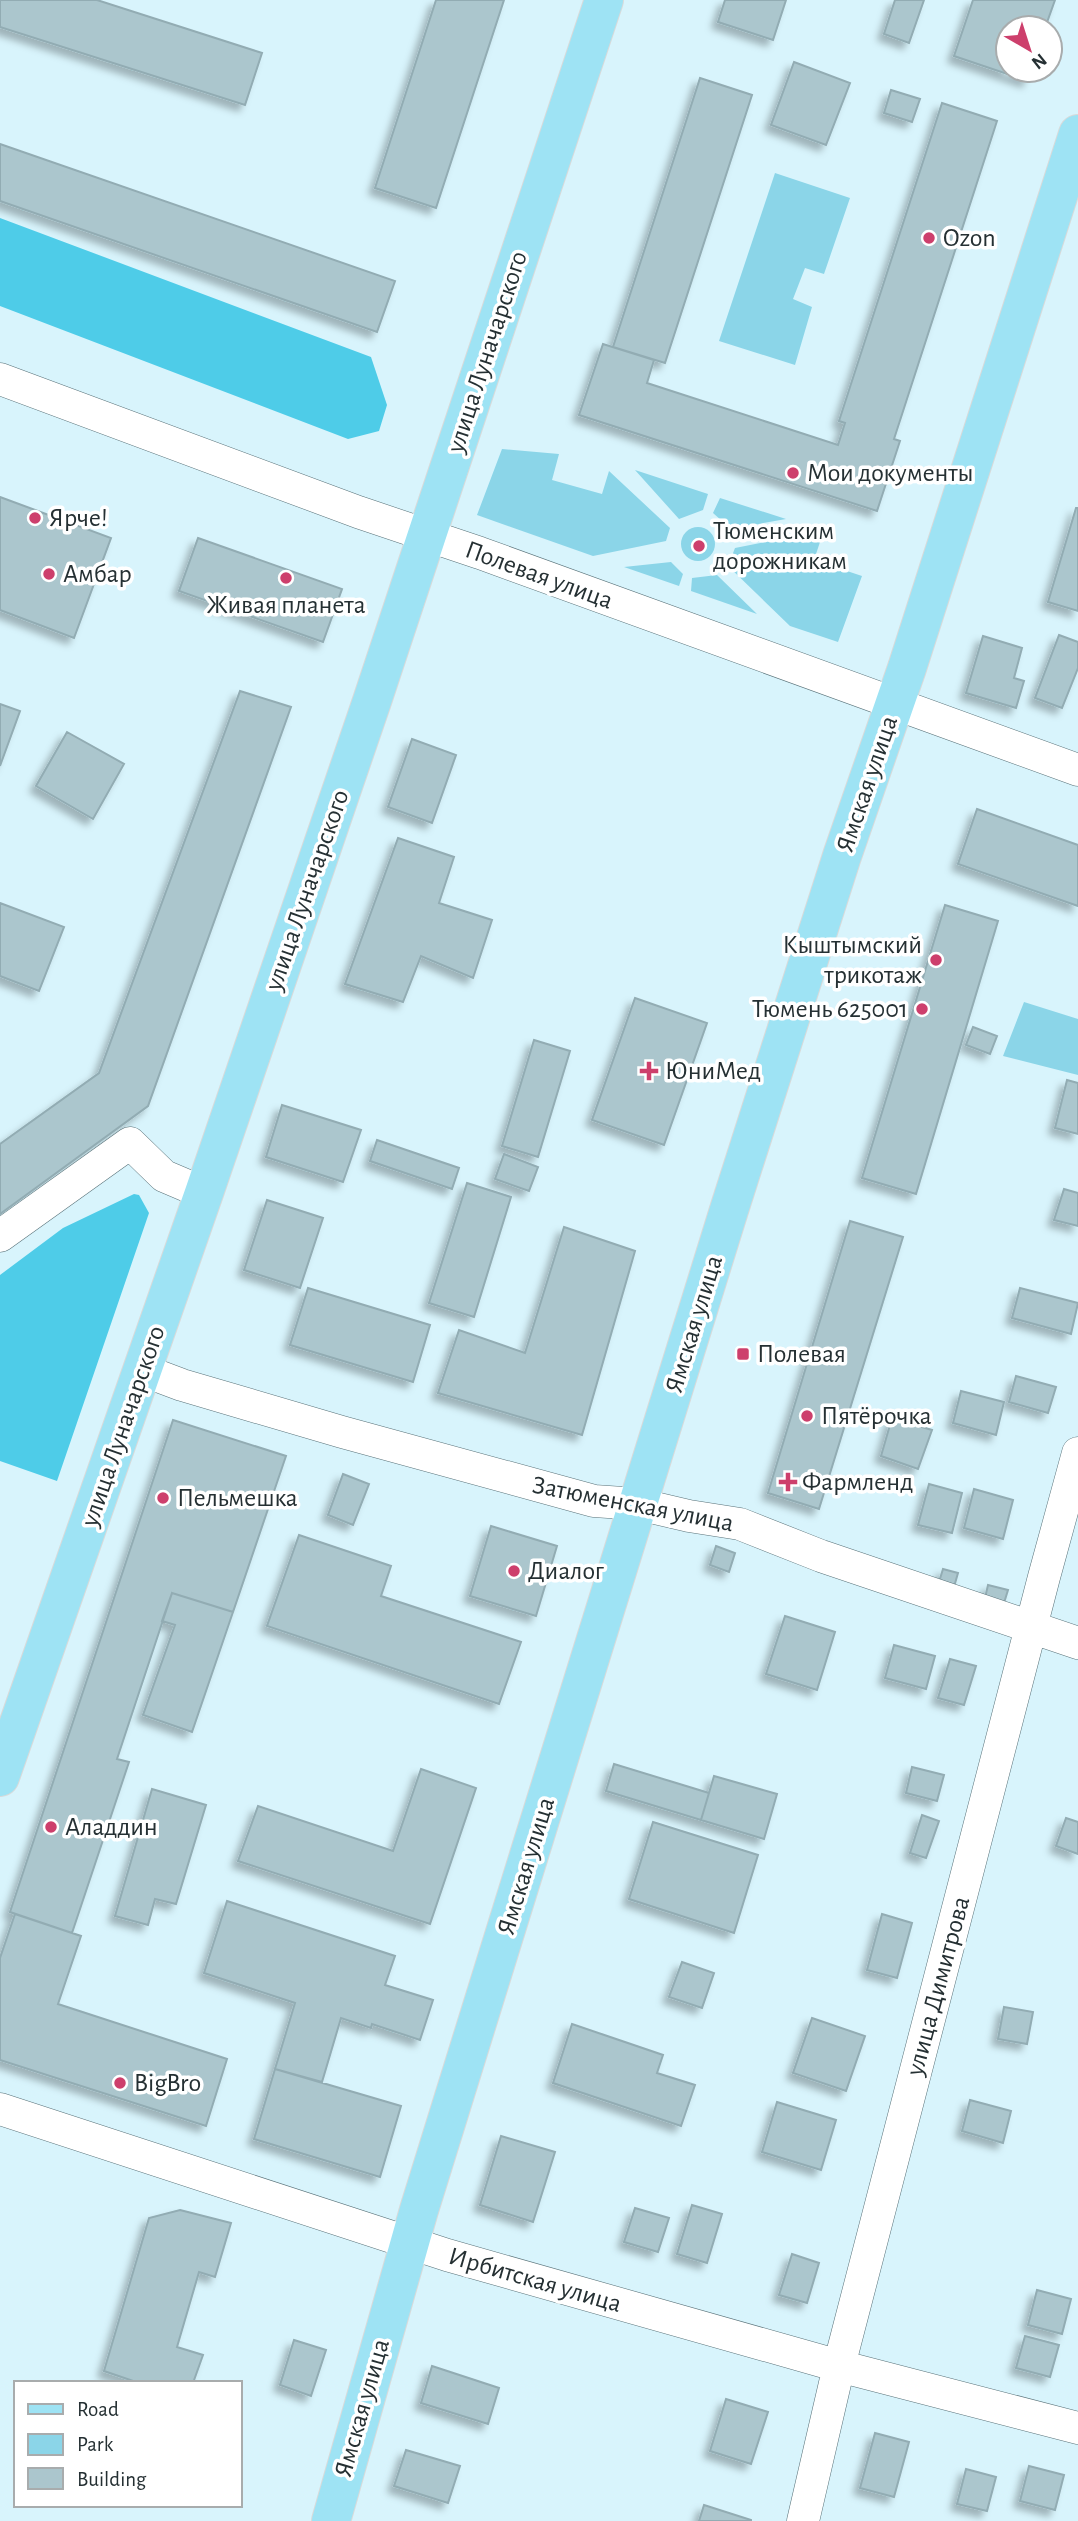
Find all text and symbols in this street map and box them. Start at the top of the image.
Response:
north arrow [994,14,1064,84]
text: N [1028,50,1050,73]
place label: Ozon [943,225,996,251]
marker: Ozon [921,230,937,246]
street label: улица Луначарского [442,248,532,457]
place label: Мои документы [807,460,974,486]
marker: Мои документы [785,465,801,481]
place label: Ярче! [49,505,108,531]
marker: Ярче! [27,510,43,526]
place label: Тюменским дорожникам [713,518,847,574]
street label: Полевая улица [462,536,616,614]
marker: Тюменским дорожникам [691,538,707,554]
place label: Амбар [63,561,132,587]
marker: Амбар [41,566,57,582]
marker: Живая планета [278,570,294,586]
place label: Живая планета [206,592,366,618]
street label: Ямская улица [832,712,902,855]
street label: улица Луначарского [260,786,353,994]
place label: Кыштымский трикотаж [783,932,922,988]
marker: Кыштымский трикотаж [928,952,944,968]
place label: Тюмень 625001 [752,996,908,1022]
marker: Тюмень 625001 [914,1001,930,1017]
place label: ЮниМед [665,1058,761,1084]
marker: ЮниМед [639,1061,659,1081]
street label: Ямская улица [661,1252,727,1396]
street label: улица Луначарского [76,1322,169,1530]
place label: Полевая [757,1341,846,1367]
marker: Полевая [735,1346,751,1362]
place label: Пятёрочка [821,1403,932,1429]
marker: Пятёрочка [799,1408,815,1424]
place label: Фармленд [802,1469,913,1495]
street label: Затюменская улица [530,1472,736,1536]
marker: Фармленд [780,1474,796,1490]
place label: Пельмешка [177,1485,298,1511]
marker: Пельмешка [155,1490,171,1506]
place label: Диалог [528,1558,605,1584]
marker: Диалог [506,1563,522,1579]
street label: Ямская улица [493,1794,559,1938]
place label: Аладдин [65,1814,158,1840]
marker: Аладдин [43,1819,59,1835]
street label: улица Димитрова [901,1893,974,2079]
place label: BigBro [134,2070,201,2096]
marker: BigBro [112,2075,128,2091]
street label: Ирбитская улица [446,2243,625,2317]
street label: Ямская улица [330,2336,394,2480]
legend [14,2381,242,2507]
text: Road [77,2399,119,2420]
text: Park [77,2434,114,2455]
text: Building [77,2469,147,2490]

